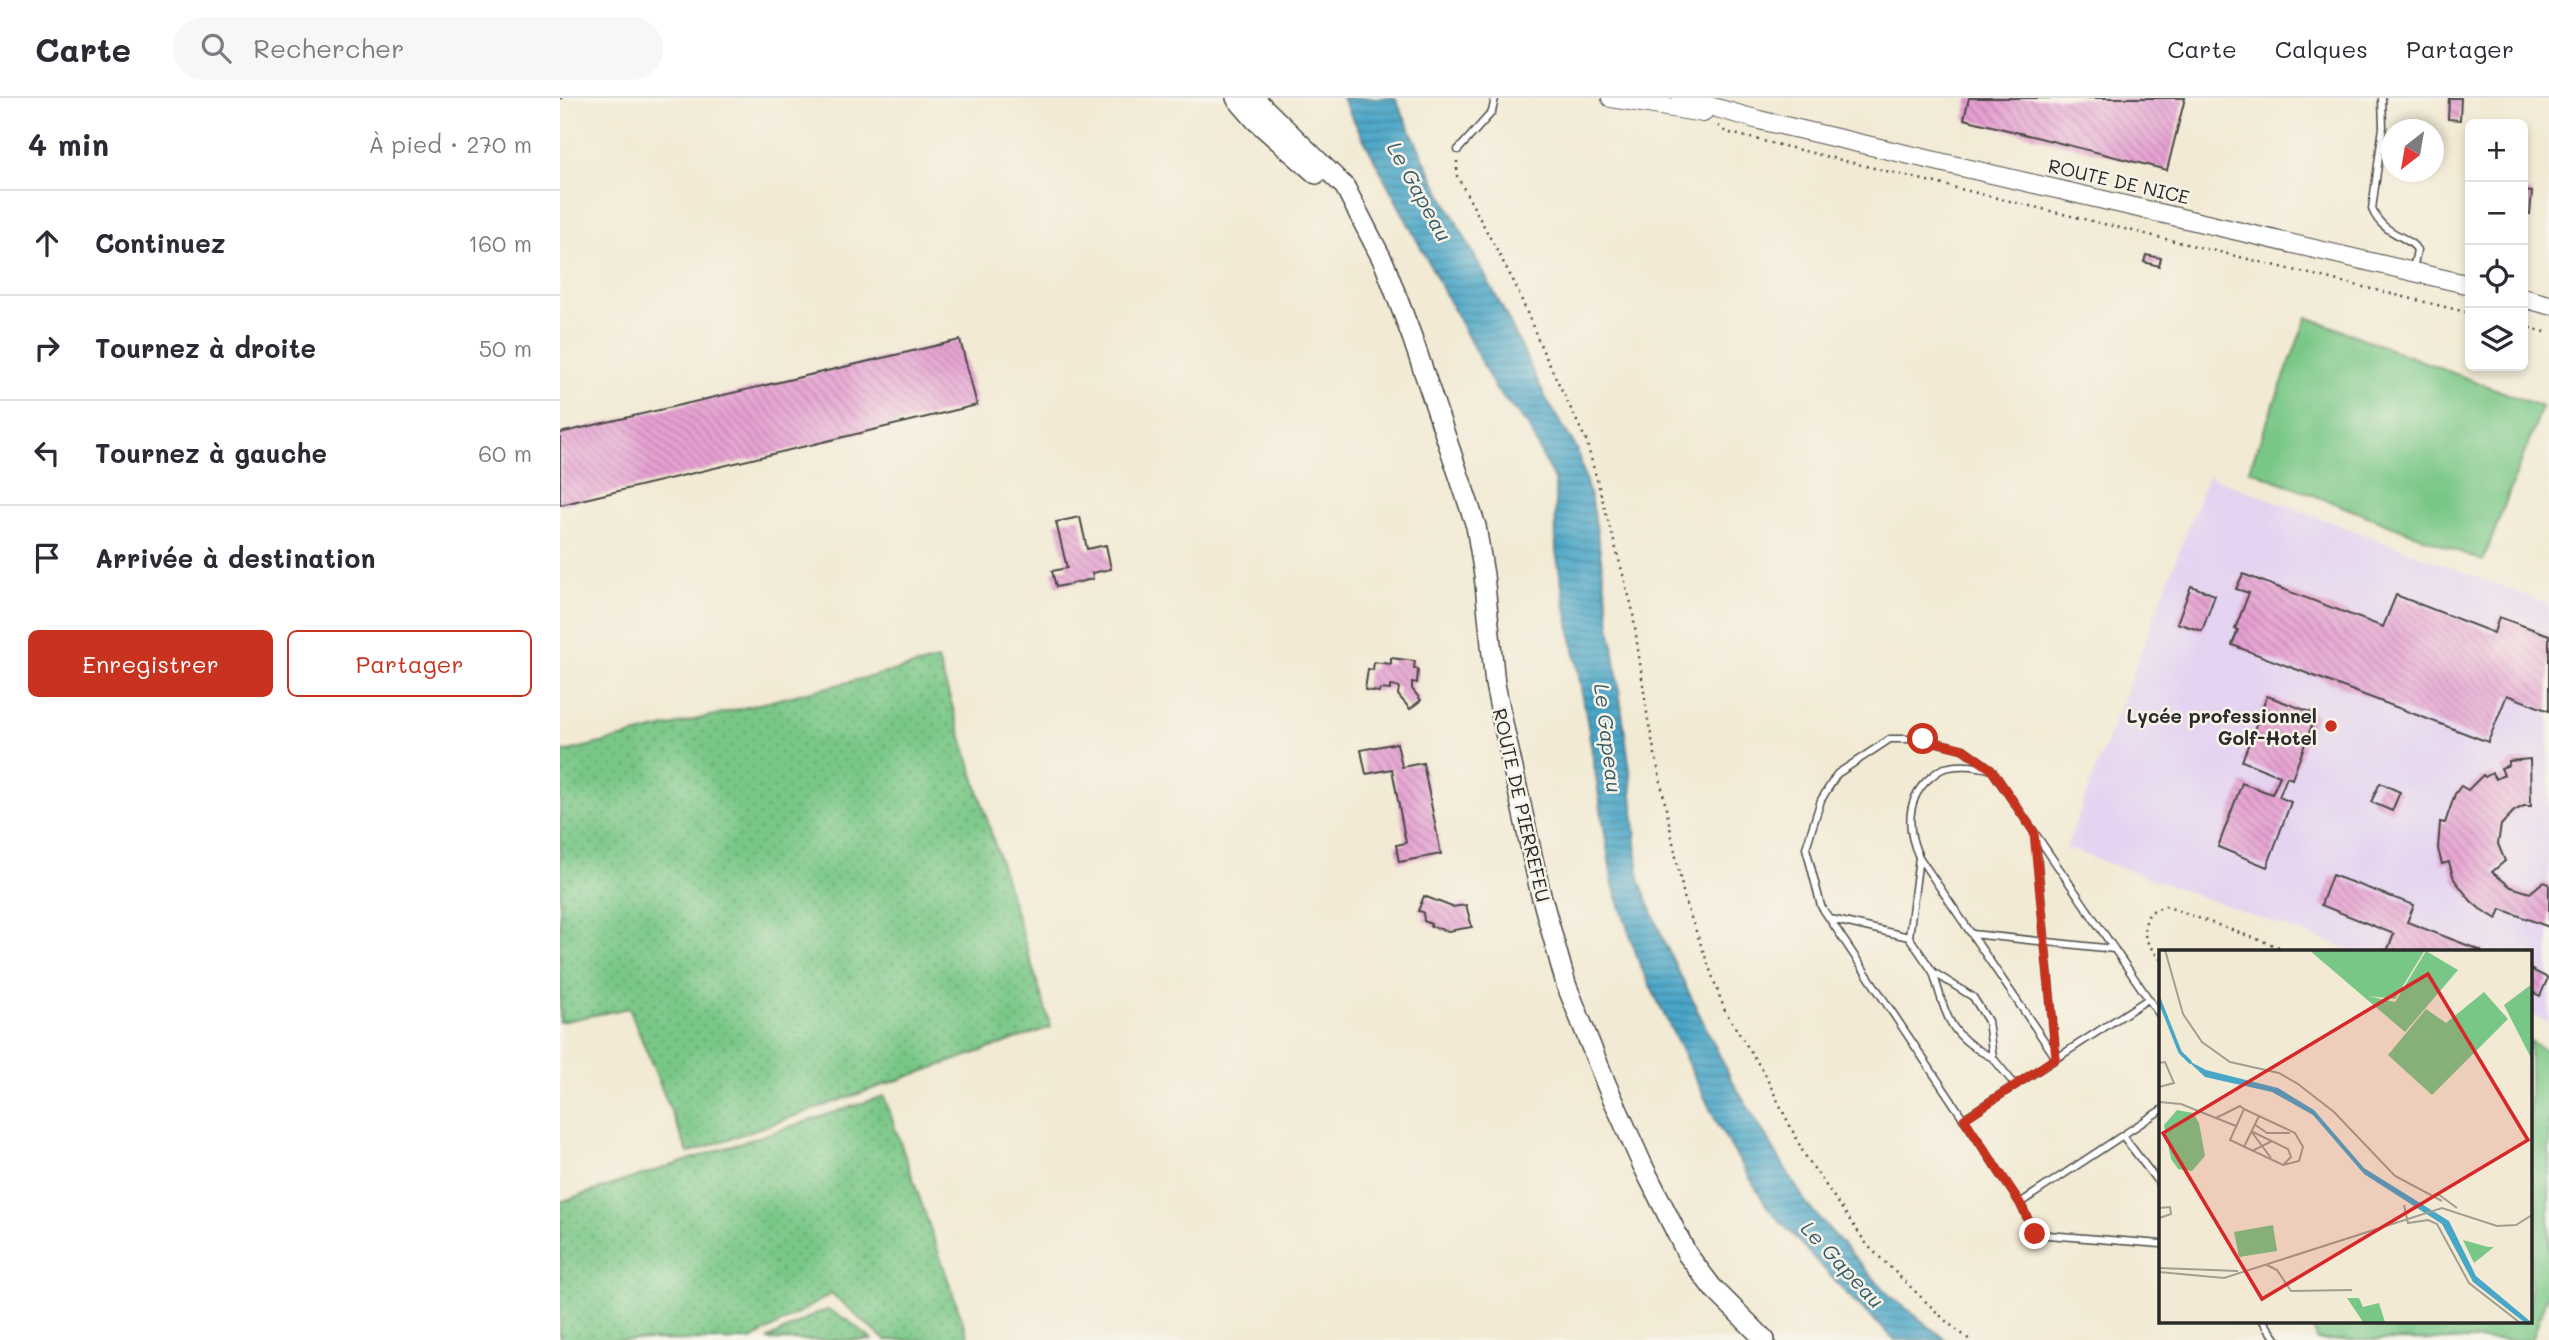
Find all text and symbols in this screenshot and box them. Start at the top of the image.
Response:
search box [173,17,663,80]
text: Carte [35,27,131,70]
icon: search [197,29,235,67]
text: Rechercher [253,31,404,65]
text: Carte [2167,33,2237,64]
text: Calques [2275,33,2368,64]
text: Partager [2406,33,2514,64]
north arrow [2381,119,2444,182]
map controls [2465,119,2528,371]
button: + [2465,119,2528,182]
text: 4 min [28,124,109,164]
text: À pied · 270 m [368,129,532,159]
water label: Le Gapeau [1382,136,1458,246]
street label: ROUTE DE NICE [2046,153,2192,209]
button: − [2465,182,2528,245]
icon: ahead [28,224,66,262]
text: Continuez [95,226,225,260]
text: 160 m [468,228,532,258]
button: locate [2465,245,2528,308]
button: layers [2465,308,2528,371]
icon: right [28,329,66,367]
text: Tournez à droite [95,331,316,365]
text: 50 m [479,333,532,363]
icon: left [28,434,66,472]
text: Tournez à gauche [95,436,327,470]
text: 60 m [478,438,532,468]
icon: arrive [28,539,66,577]
text: Arrivée à destination [95,541,375,575]
button: Enregistrer [28,630,273,697]
button: Partager [287,630,532,697]
water label: Le Gapeau [1589,682,1629,794]
place label: Lycée professionnel Golf-Hotel [2127,703,2317,750]
street label: ROUTE DE PIERREFEU [1488,706,1556,904]
marker: Lycée professionnel Golf-Hotel [2323,718,2339,734]
route start [1907,723,1938,754]
inset map [2159,950,2532,1322]
water label: Le Gapeau [1796,1215,1890,1313]
route end [2019,1218,2050,1249]

